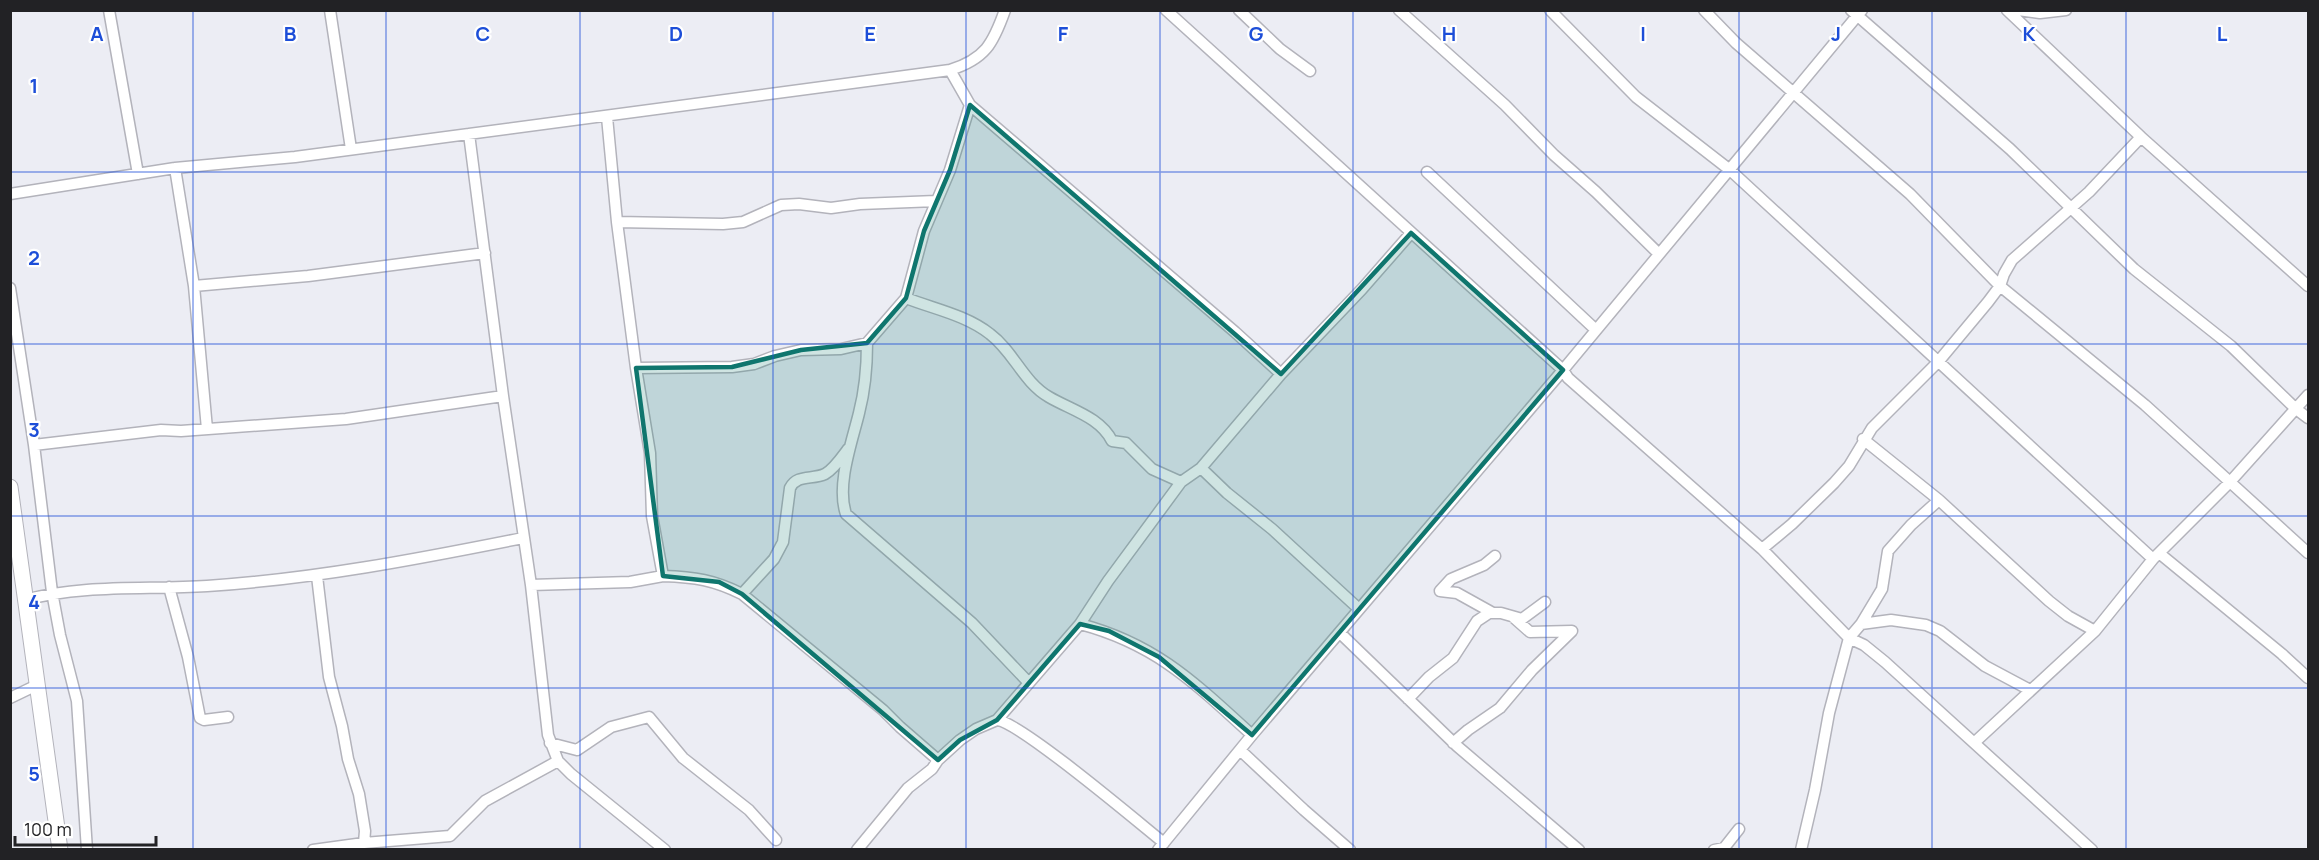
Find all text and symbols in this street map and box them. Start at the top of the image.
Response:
text: A [90,20,104,47]
text: B [284,20,297,47]
text: C [476,20,490,47]
text: D [669,20,683,47]
text: E [864,20,876,47]
text: F [1058,20,1069,47]
text: G [1249,20,1264,47]
text: H [1442,20,1456,47]
text: I [1640,20,1646,47]
text: J [1831,20,1841,47]
text: K [2023,20,2036,47]
text: L [2217,20,2228,47]
text: 1 [30,72,38,99]
text: 2 [28,244,40,271]
text: 3 [28,416,40,443]
text: 4 [28,588,40,615]
text: 5 [28,760,40,787]
scale bar [15,809,156,847]
text: 100 m [24,817,72,841]

